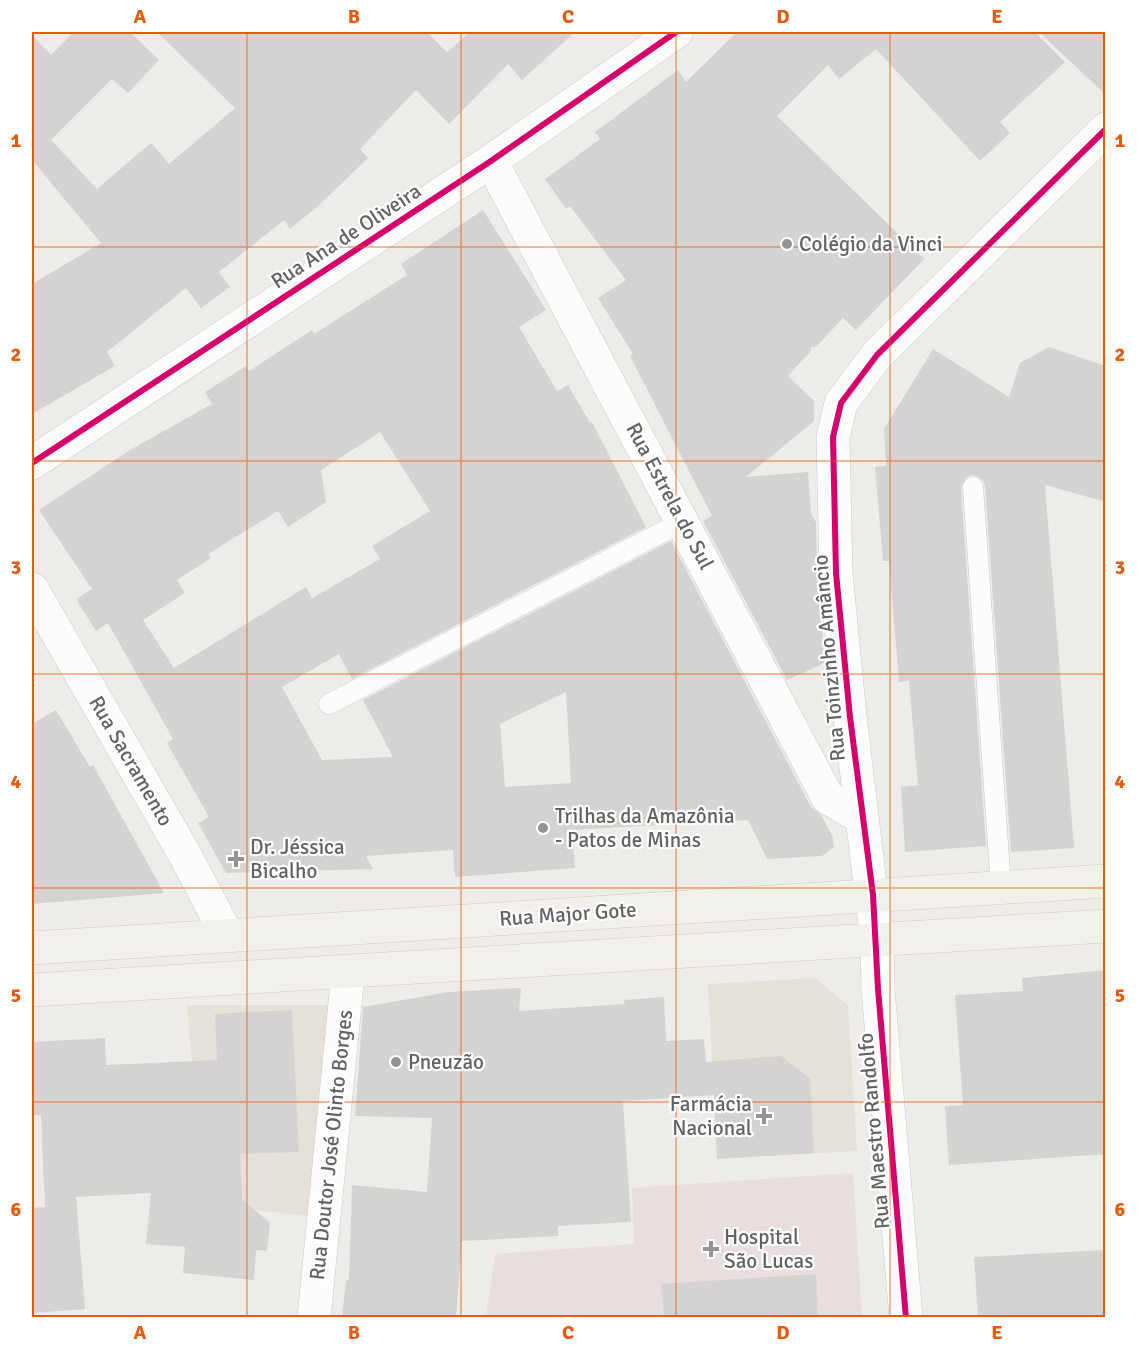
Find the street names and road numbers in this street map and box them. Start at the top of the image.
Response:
street label: Rua Ana de Oliveira [266,178,426,294]
street label: Rua Estrela do Sul [620,418,720,574]
street label: Rua Toinzinho Amâncio [807,554,851,762]
street label: Rua Sacramento [83,691,179,831]
street label: Rua Major Gote [498,896,638,932]
street label: Rua Doutor José Olinto Borges [304,1009,358,1281]
street label: Rua Maestro Randolfo [852,1032,896,1230]

